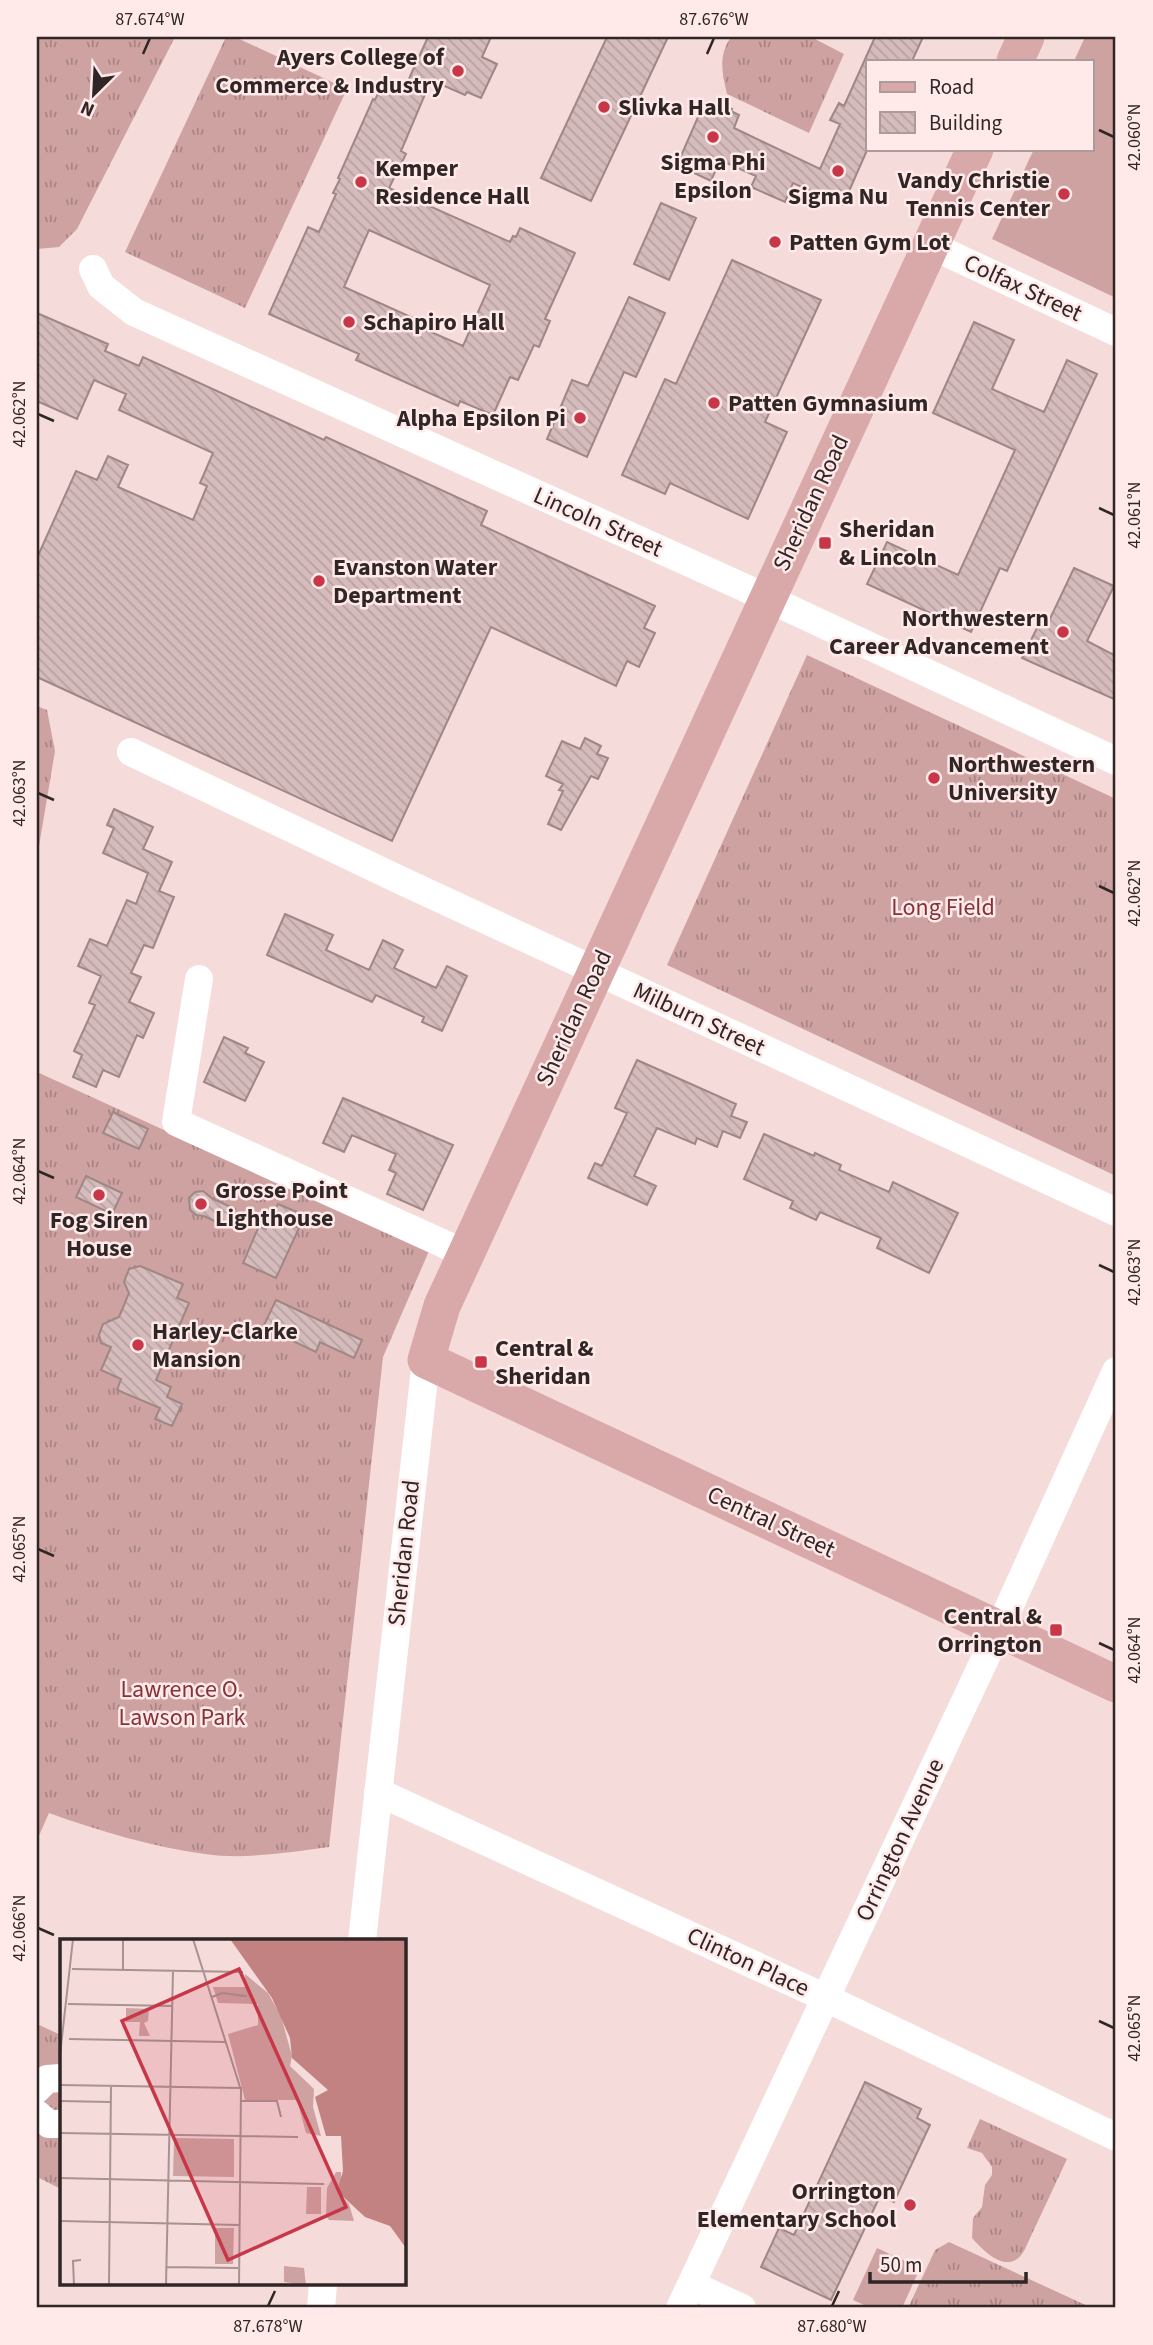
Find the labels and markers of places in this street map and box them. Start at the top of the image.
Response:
place label: Ayers College of Commerce & Industry [215,40,445,103]
marker: Ayers College of Commerce & Industry [450,63,466,79]
place label: Slivka Hall [618,90,730,125]
marker: Slivka Hall [596,99,612,115]
marker: Sigma Phi Epsilon [705,129,721,145]
place label: Sigma Phi Epsilon [660,145,766,208]
place label: Kemper Residence Hall [375,151,530,214]
marker: Sigma Nu [830,163,846,179]
place label: Vandy Christie Tennis Center [897,163,1050,226]
marker: Kemper Residence Hall [353,174,369,190]
place label: Sigma Nu [788,179,888,214]
marker: Vandy Christie Tennis Center [1056,186,1072,202]
place label: Patten Gym Lot [789,225,950,260]
marker: Patten Gym Lot [767,234,783,250]
place label: Schapiro Hall [363,305,504,340]
marker: Schapiro Hall [341,314,357,330]
place label: Patten Gymnasium [728,386,928,421]
marker: Patten Gymnasium [706,395,722,411]
place label: Alpha Epsilon Pi [396,401,566,436]
marker: Alpha Epsilon Pi [572,410,588,426]
place label: Sheridan & Lincoln [839,512,937,575]
marker: Sheridan & Lincoln [817,535,833,551]
place label: Evanston Water Department [333,550,498,613]
marker: Evanston Water Department [311,573,327,589]
place label: Northwestern Career Advancement [829,601,1049,664]
marker: Northwestern Career Advancement [1055,624,1071,640]
place label: Northwestern University [948,747,1095,810]
marker: Northwestern University [926,770,942,786]
place label: Grosse Point Lighthouse [215,1173,348,1236]
marker: Fog Siren House [91,1187,107,1203]
marker: Grosse Point Lighthouse [193,1196,209,1212]
place label: Fog Siren House [50,1203,148,1266]
place label: Harley-Clarke Mansion [152,1314,298,1377]
place label: Central & Sheridan [495,1331,594,1394]
marker: Harley-Clarke Mansion [130,1337,146,1353]
marker: Central & Sheridan [473,1354,489,1370]
place label: Central & Orrington [938,1599,1042,1662]
marker: Central & Orrington [1048,1622,1064,1638]
place label: Orrington Elementary School [697,2174,896,2237]
marker: Orrington Elementary School [902,2197,918,2213]

